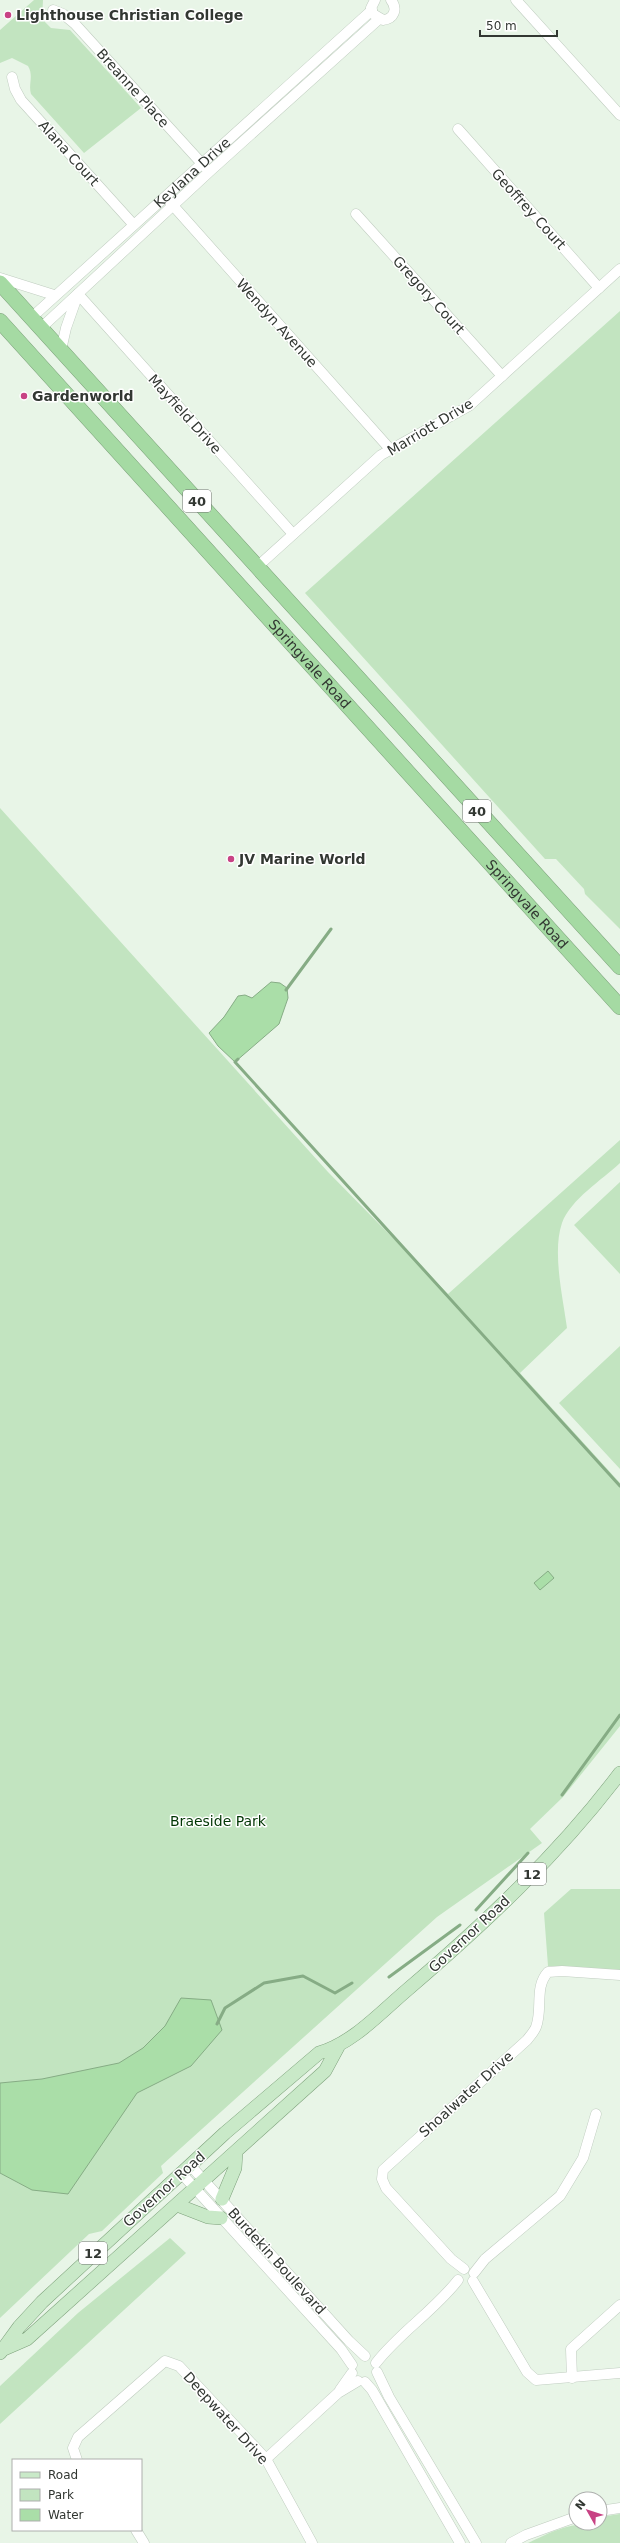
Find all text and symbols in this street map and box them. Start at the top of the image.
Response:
place label: Lighthouse Christian College [16,7,243,23]
marker: Lighthouse Christian College [3,10,13,20]
scale bar [480,12,557,38]
text: 50 m [486,19,517,33]
street label: Breanne Place [94,45,172,131]
street label: Alana Court [35,117,103,189]
street label: Keylana Drive [151,134,233,211]
street label: Geoffrey Court [489,165,570,253]
street label: Gregory Court [390,253,469,338]
street label: Wendyn Avenue [233,276,321,370]
street label: Mayfield Drive [145,371,225,457]
place label: Gardenworld [32,388,134,404]
marker: Gardenworld [19,391,29,401]
street label: Marriott Drive [384,395,476,459]
road number: 40 [183,490,211,512]
street label: Springvale Road [266,616,354,711]
road number: 40 [463,800,491,822]
place label: JV Marine World [238,851,366,867]
marker: JV Marine World [226,854,236,864]
street label: Springvale Road [483,856,571,952]
park label: Braeside Park [170,1813,267,1829]
road number: 12 [518,1863,546,1885]
street label: Governor Road [425,1892,513,1976]
street label: Shoalwater Drive [416,2048,516,2140]
street label: Governor Road [120,2148,208,2230]
street label: Burdekin Boulevard [225,2205,329,2317]
road number: 12 [79,2242,107,2264]
street label: Deepwater Drive [180,2369,272,2467]
legend [12,2459,142,2531]
text: Road [48,2468,78,2482]
text: Park [48,2488,74,2502]
north arrow [568,2491,608,2531]
text: N [573,2497,589,2513]
text: Water [48,2508,84,2522]

